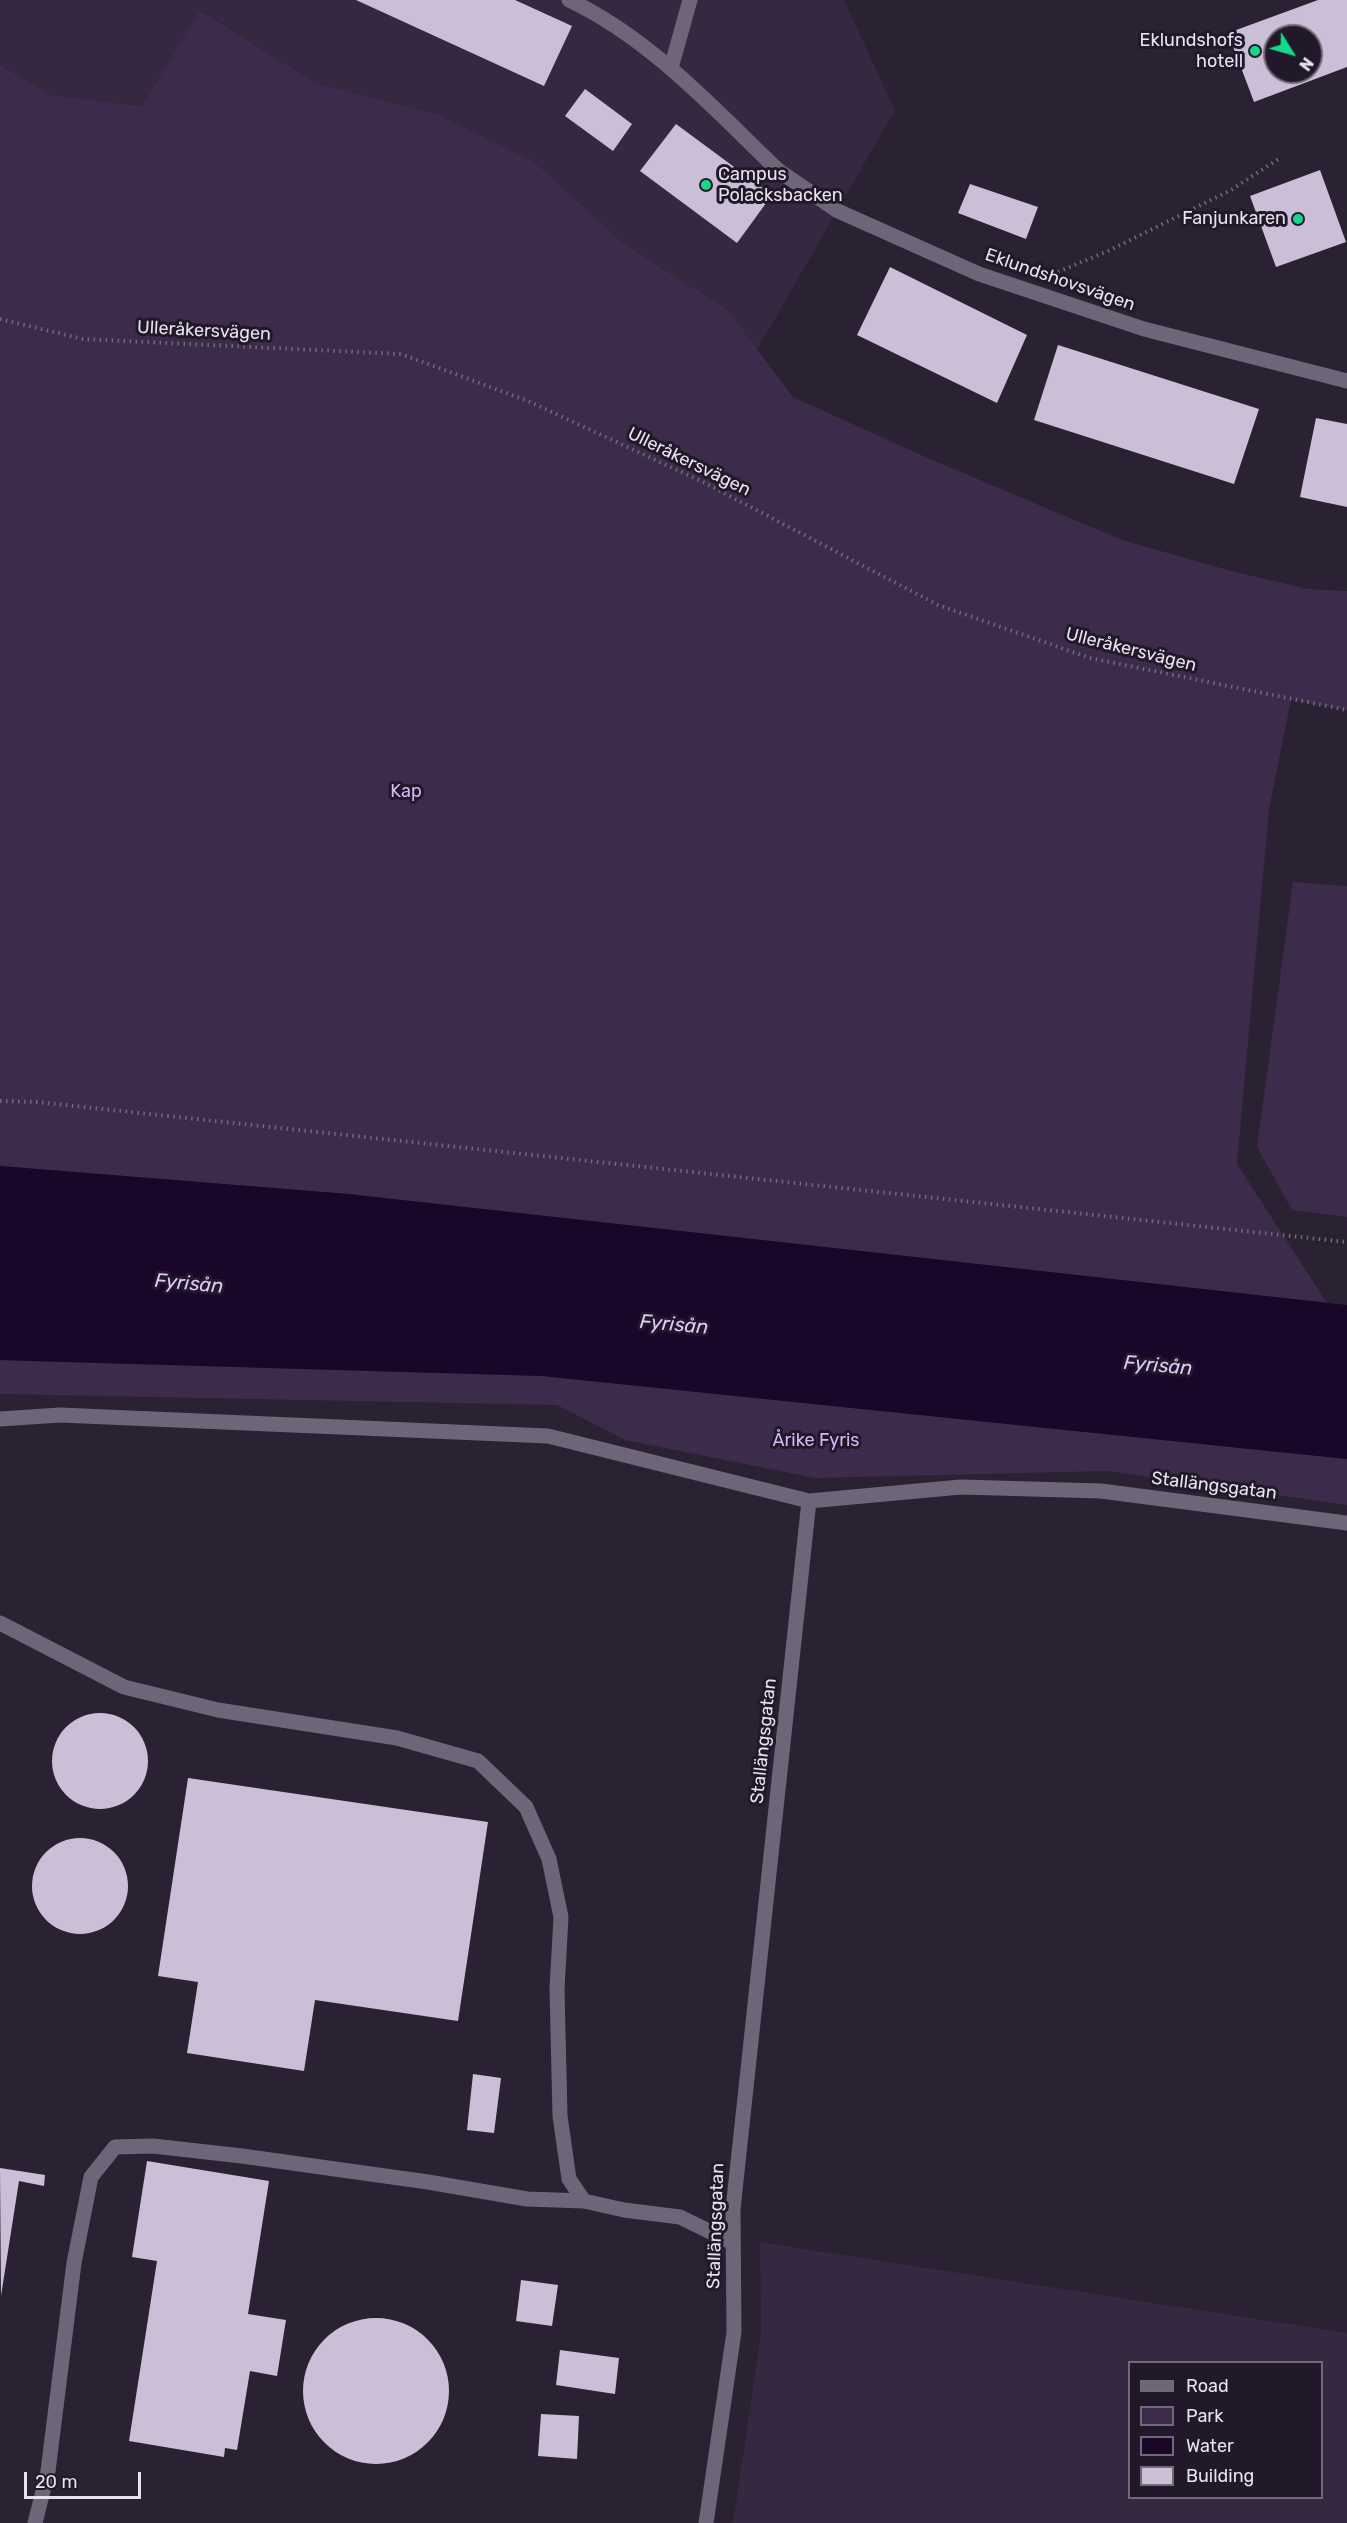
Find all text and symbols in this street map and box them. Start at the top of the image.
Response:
north arrow [1263,24,1323,84]
place label: Eklundshofs hotell [1140,30,1243,72]
marker: Eklundshofs hotell [1248,44,1262,58]
text: N [1295,54,1317,74]
place label: Campus Polacksbacken [718,164,843,207]
marker: Campus Polacksbacken [699,178,713,192]
place label: Fanjunkaren [1182,208,1286,230]
marker: Fanjunkaren [1291,212,1305,226]
street label: Eklundshovsvägen [982,244,1138,316]
street label: Ulleråkersvägen [137,317,271,345]
street label: Ulleråkersvägen [624,423,754,501]
street label: Ulleråkersvägen [1063,623,1199,677]
park label: Kap [390,781,422,803]
water label: Fyrisån [154,1269,224,1299]
water label: Fyrisån [639,1310,709,1340]
water label: Fyrisån [1123,1351,1193,1381]
park label: Årike Fyris [772,1430,860,1452]
street label: Stallängsgatan [1150,1468,1278,1504]
street label: Stallängsgatan [747,1677,781,1805]
street label: Stallängsgatan [703,2163,729,2289]
legend [1128,2361,1323,2499]
text: Road [1186,2375,1229,2397]
text: Park [1186,2405,1223,2427]
text: Water [1186,2435,1234,2457]
scale bar [27,2460,144,2498]
text: Building [1186,2465,1254,2487]
text: 20 m [35,2471,77,2493]

